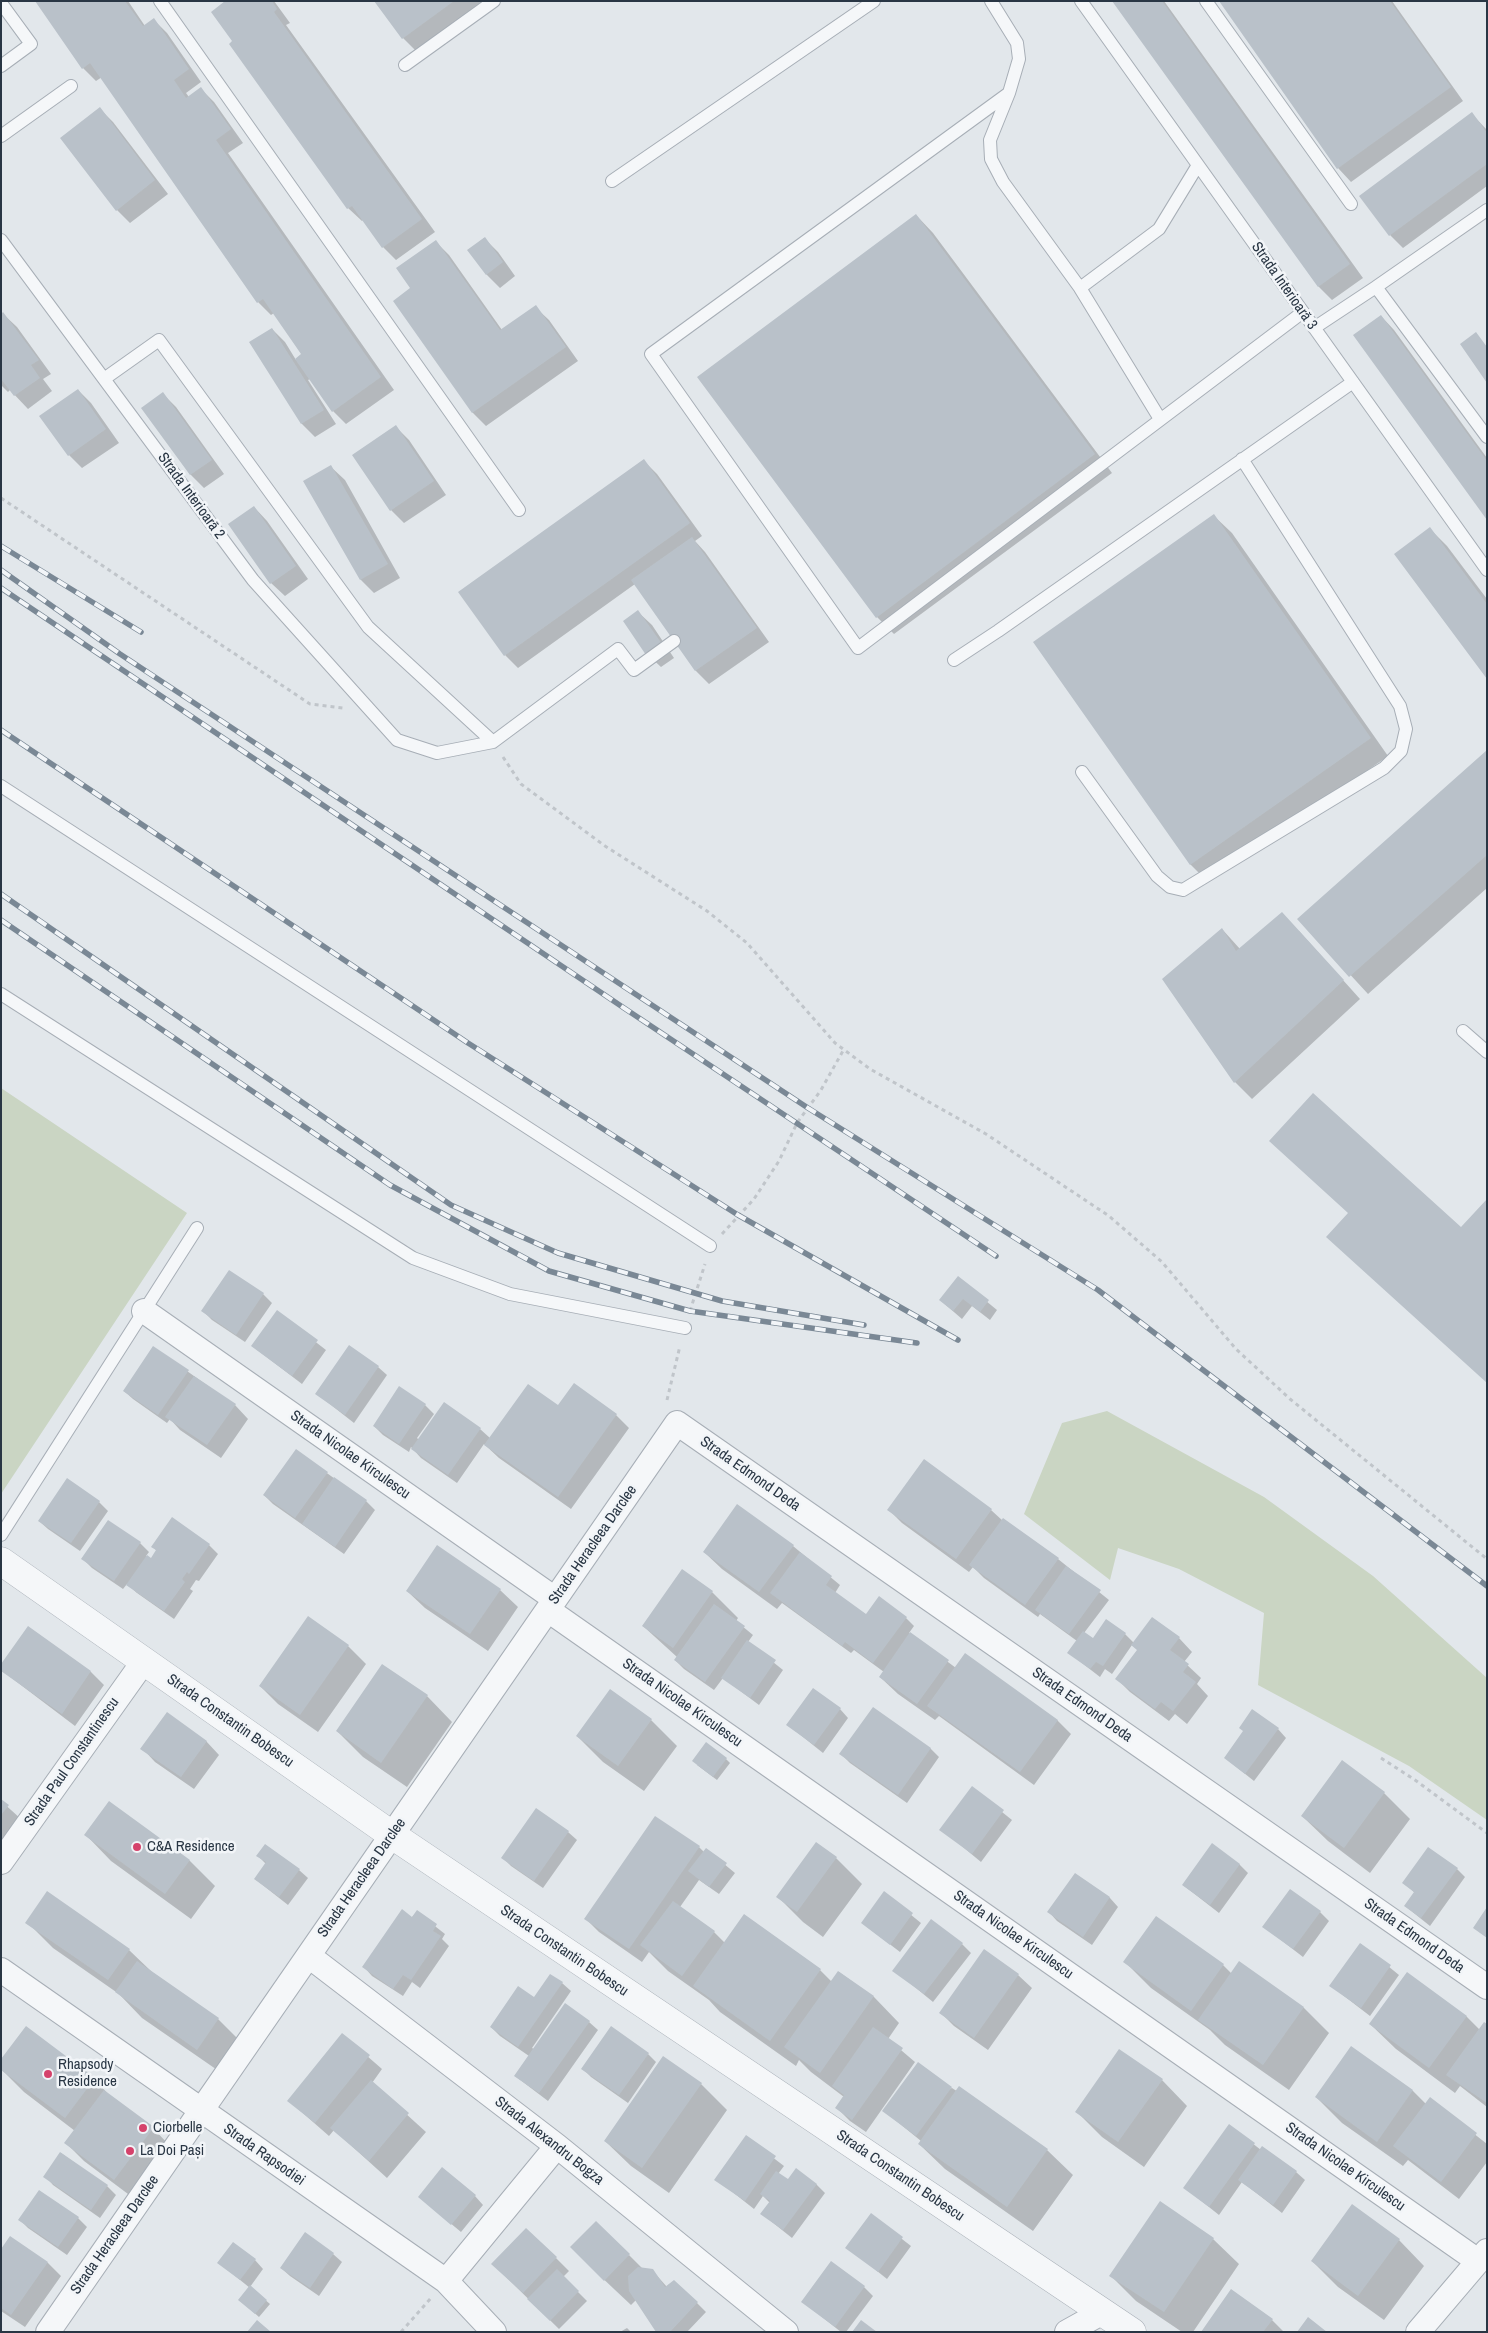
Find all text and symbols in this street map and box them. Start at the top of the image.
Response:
street label: Strada Interioară 3 [1247,239,1321,333]
street label: Strada Interioară 2 [154,449,228,543]
street label: Strada Nicolae Kirculescu [287,1407,413,1503]
street label: Strada Edmond Deda [696,1433,804,1515]
street label: Strada Heracleea Darclee [545,1482,641,1608]
street label: Strada Nicolae Kirculescu [619,1655,745,1751]
street label: Strada Edmond Deda [1028,1664,1136,1746]
street label: Strada Constantin Bobescu [163,1670,297,1772]
street label: Strada Paul Constantinescu [21,1694,123,1830]
street label: Strada Heracleea Darclee [314,1815,410,1941]
place label: C&A Residence [147,1838,235,1856]
marker: C&A Residence [131,1841,143,1853]
street label: Strada Nicolae Kirculescu [950,1887,1076,1983]
street label: Strada Edmond Deda [1360,1895,1468,1977]
street label: Strada Constantin Bobescu [497,1901,631,2001]
place label: Rhapsody Residence [58,2056,117,2091]
marker: Rhapsody Residence [42,2068,54,2080]
street label: Strada Alexandru Bogza [491,2093,607,2189]
place label: Ciorbelle [153,2119,202,2137]
street label: Strada Nicolae Kirculescu [1282,2119,1408,2215]
street label: Strada Rapsodiei [220,2120,308,2190]
marker: Ciorbelle [137,2122,149,2134]
street label: Strada Constantin Bobescu [833,2126,967,2226]
place label: La Doi Pași [140,2142,204,2160]
marker: La Doi Pași [124,2145,136,2157]
street label: Strada Heracleea Darclee [67,2172,163,2298]

